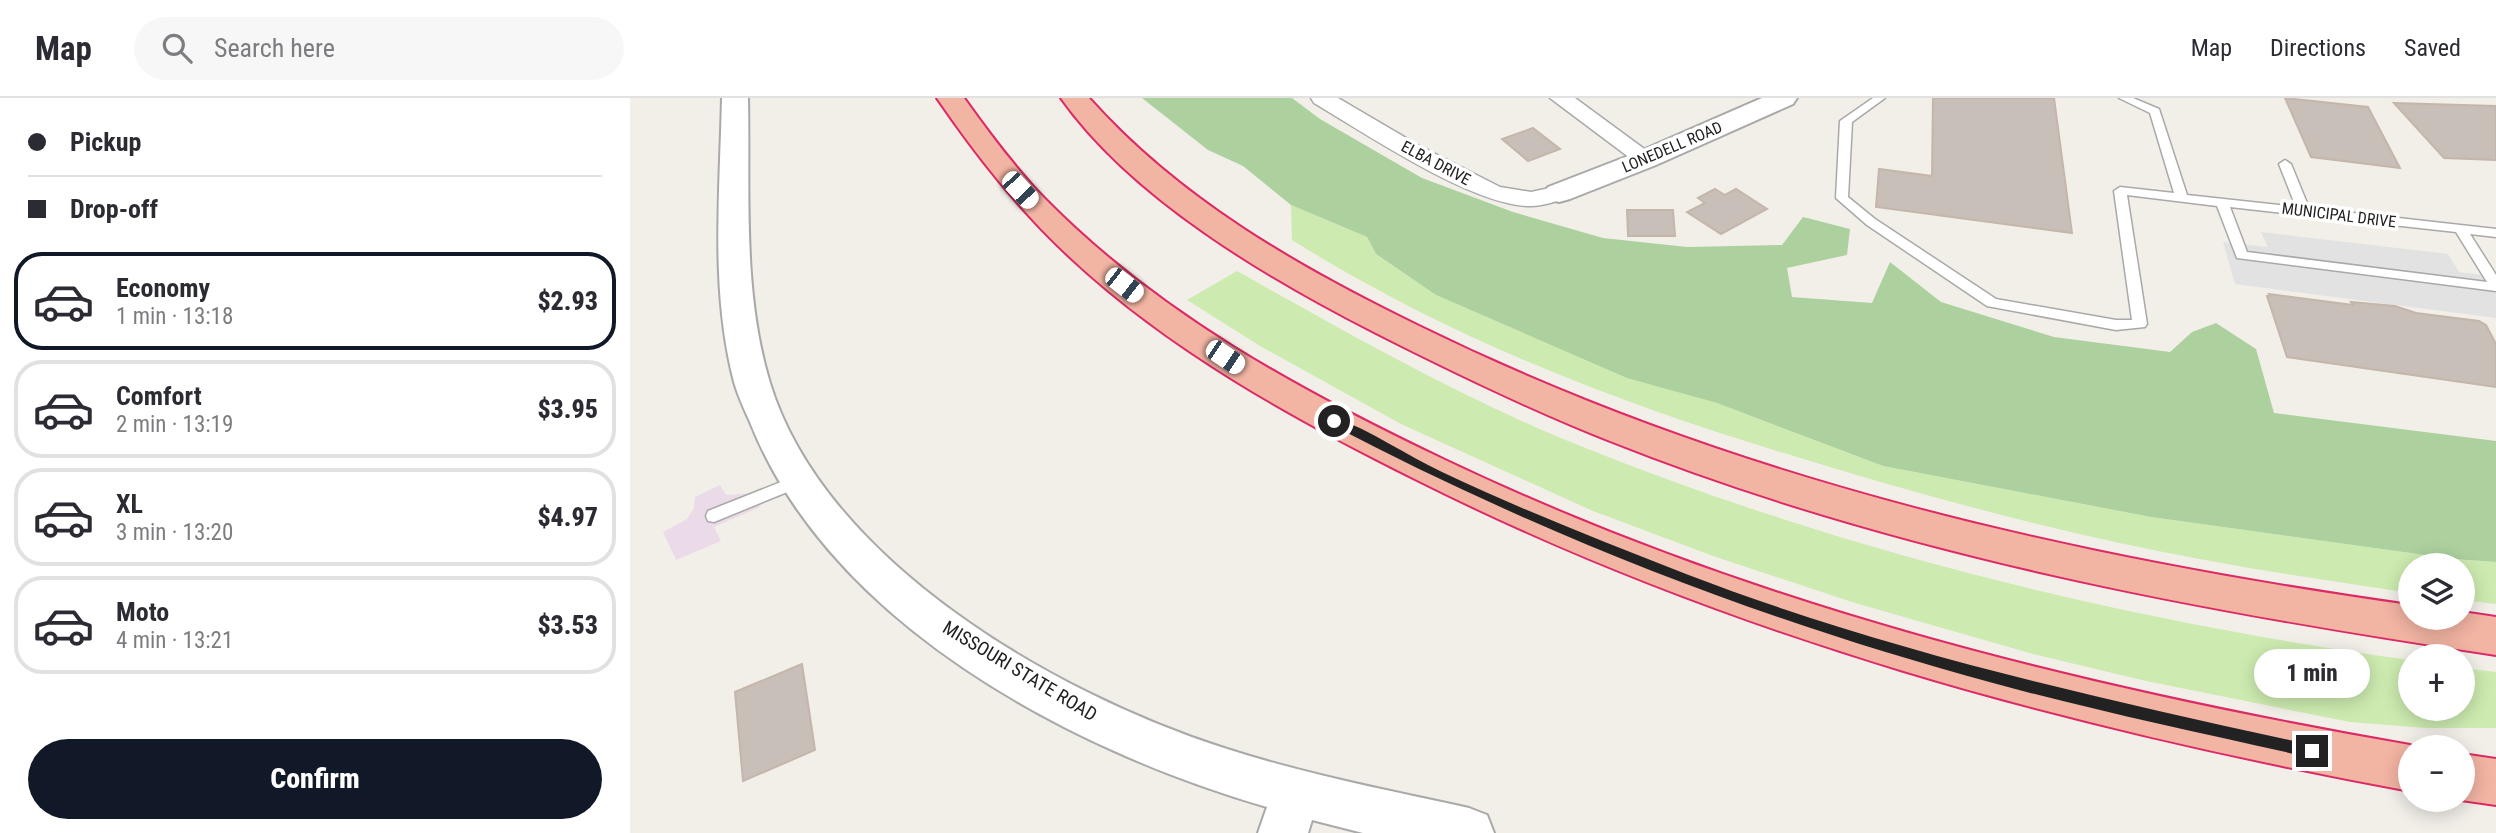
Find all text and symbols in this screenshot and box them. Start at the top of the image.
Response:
search box [134,17,624,80]
text: Map [35,29,92,68]
icon: search [158,29,196,67]
text: Search here [214,33,335,63]
text: Map [2191,34,2232,62]
text: Directions [2270,34,2366,62]
text: Saved [2404,34,2461,62]
street label: LONEDELL ROAD [1619,117,1725,177]
text: Pickup [70,127,141,157]
street label: ELBA DRIVE [1398,137,1474,189]
car [998,167,1043,213]
text: Drop-off [70,194,158,224]
street label: MUNICIPAL DRIVE [2281,199,2397,231]
car [1101,264,1148,306]
icon: car [32,270,95,333]
text: Economy [116,273,210,303]
text: $2.93 [537,286,598,316]
text: 1 min · 13:18 [116,303,233,330]
car [1202,337,1249,377]
icon: car [32,378,95,441]
text: Comfort [116,381,202,411]
text: $3.95 [537,394,598,424]
route start [1318,405,1350,437]
text: 2 min · 13:19 [116,411,233,438]
icon: car [32,486,95,549]
text: XL [116,489,143,519]
text: $4.97 [537,502,598,532]
text: 3 min · 13:20 [116,519,233,546]
map controls [2398,553,2475,812]
button: layers [2398,553,2475,630]
icon: car [32,594,95,657]
text: Moto [116,597,169,627]
text: $3.53 [537,610,598,640]
street label: MISSOURI STATE ROAD [939,616,1101,726]
text: 4 min · 13:21 [116,627,233,654]
button: + [2398,644,2475,721]
callout: 1 min [2254,650,2370,698]
text: 1 min [2286,660,2338,687]
route end [2296,735,2328,767]
button: − [2398,735,2475,812]
button: Confirm [28,739,602,819]

